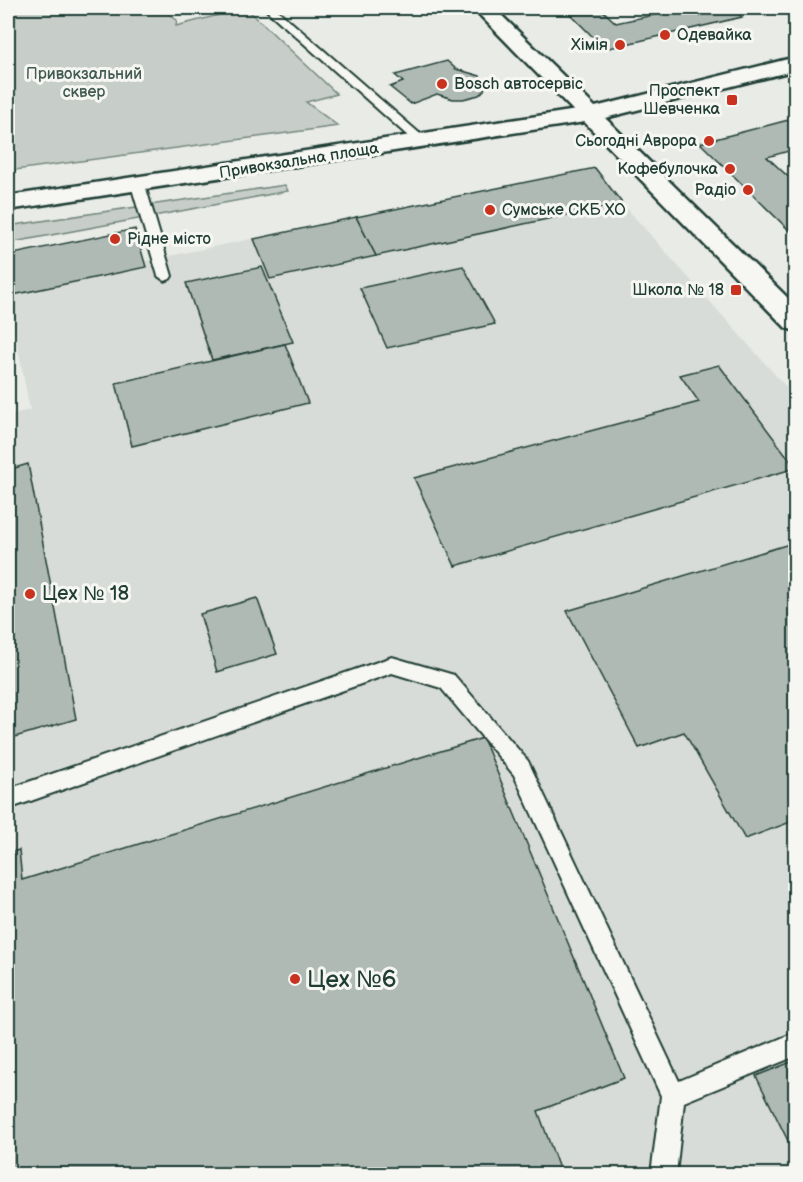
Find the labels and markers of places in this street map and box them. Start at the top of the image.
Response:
place label: Одевайка [677,26,752,45]
marker: Одевайка [658,28,672,42]
place label: Хімія [571,36,608,55]
marker: Хімія [613,38,627,52]
place label: Bosch автосервіс [454,75,583,94]
marker: Bosch автосервіс [435,77,449,91]
place label: Проспект Шевченка [643,82,721,119]
marker: Проспект Шевченка [725,93,739,107]
place label: Сьогодні Аврора [575,132,698,151]
marker: Сьогодні Аврора [702,134,716,148]
place label: Кофебулочка [617,160,719,179]
marker: Кофебулочка [723,162,737,176]
place label: Радіо [694,181,736,200]
marker: Радіо [741,183,755,197]
place label: Сумське СКБ ХО [502,201,626,220]
marker: Сумське СКБ ХО [483,203,497,217]
place label: Рідне місто [127,230,211,249]
marker: Рідне місто [108,232,122,246]
place label: Школа № 18 [632,281,724,300]
marker: Школа № 18 [729,283,743,297]
place label: Цех № 18 [42,582,129,606]
marker: Цех № 18 [23,587,37,601]
place label: Цех №6 [307,965,397,994]
marker: Цех №6 [288,972,302,986]

